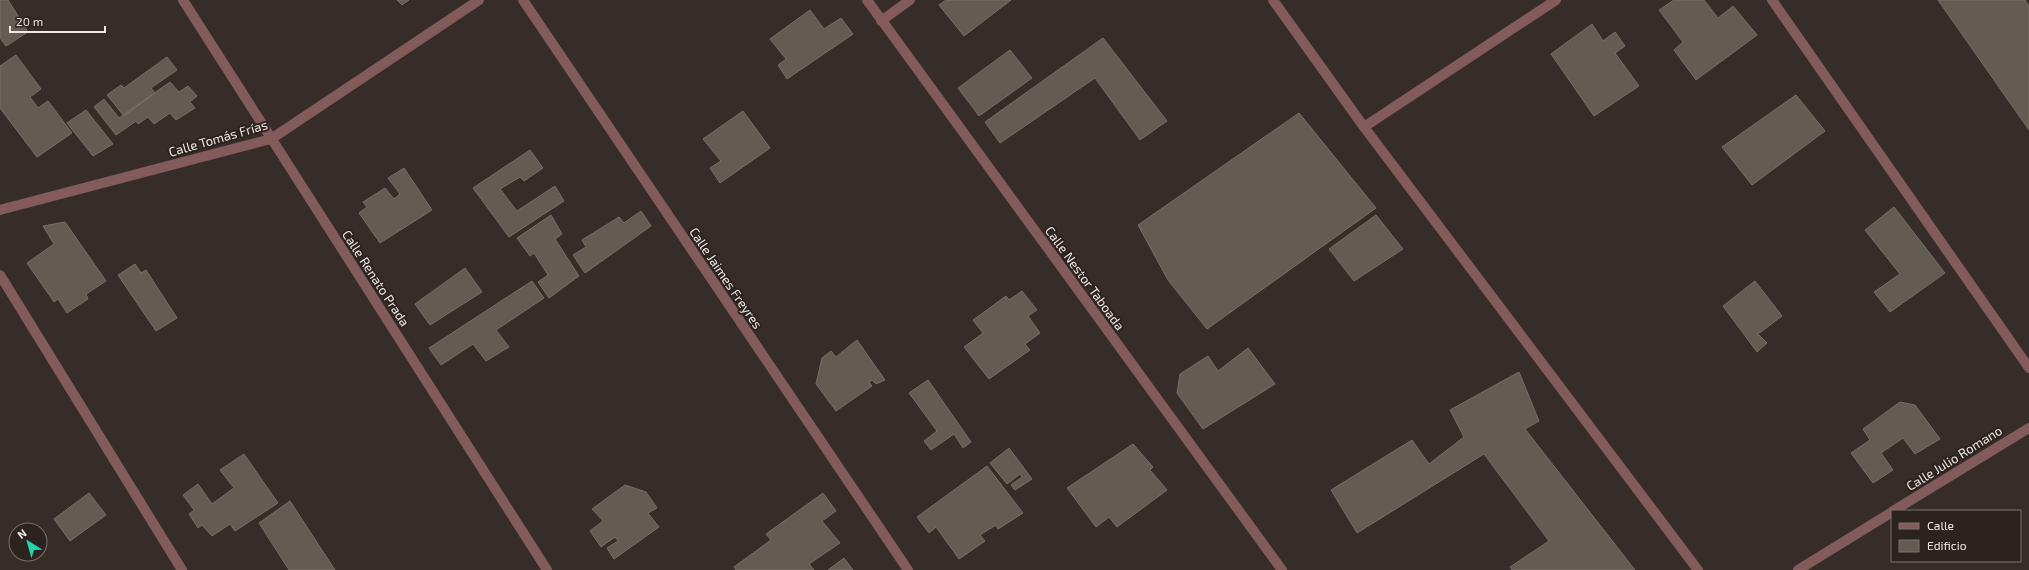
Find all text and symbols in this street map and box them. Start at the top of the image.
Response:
scale bar [10,8,105,34]
text: 20 m [16,14,43,28]
street label: Calle Tomás Frías [167,116,269,160]
street label: Calle Nestor Taboada [1042,223,1128,333]
street label: Calle Jaimes Freyres [686,224,766,332]
street label: Calle Renato Prada [339,227,413,329]
street label: Calle Julio Romano [1903,422,2005,494]
legend [1891,510,2021,562]
text: Calle [1927,518,1954,532]
north arrow [8,522,48,562]
text: N [15,526,29,541]
text: Edificio [1927,538,1967,552]

